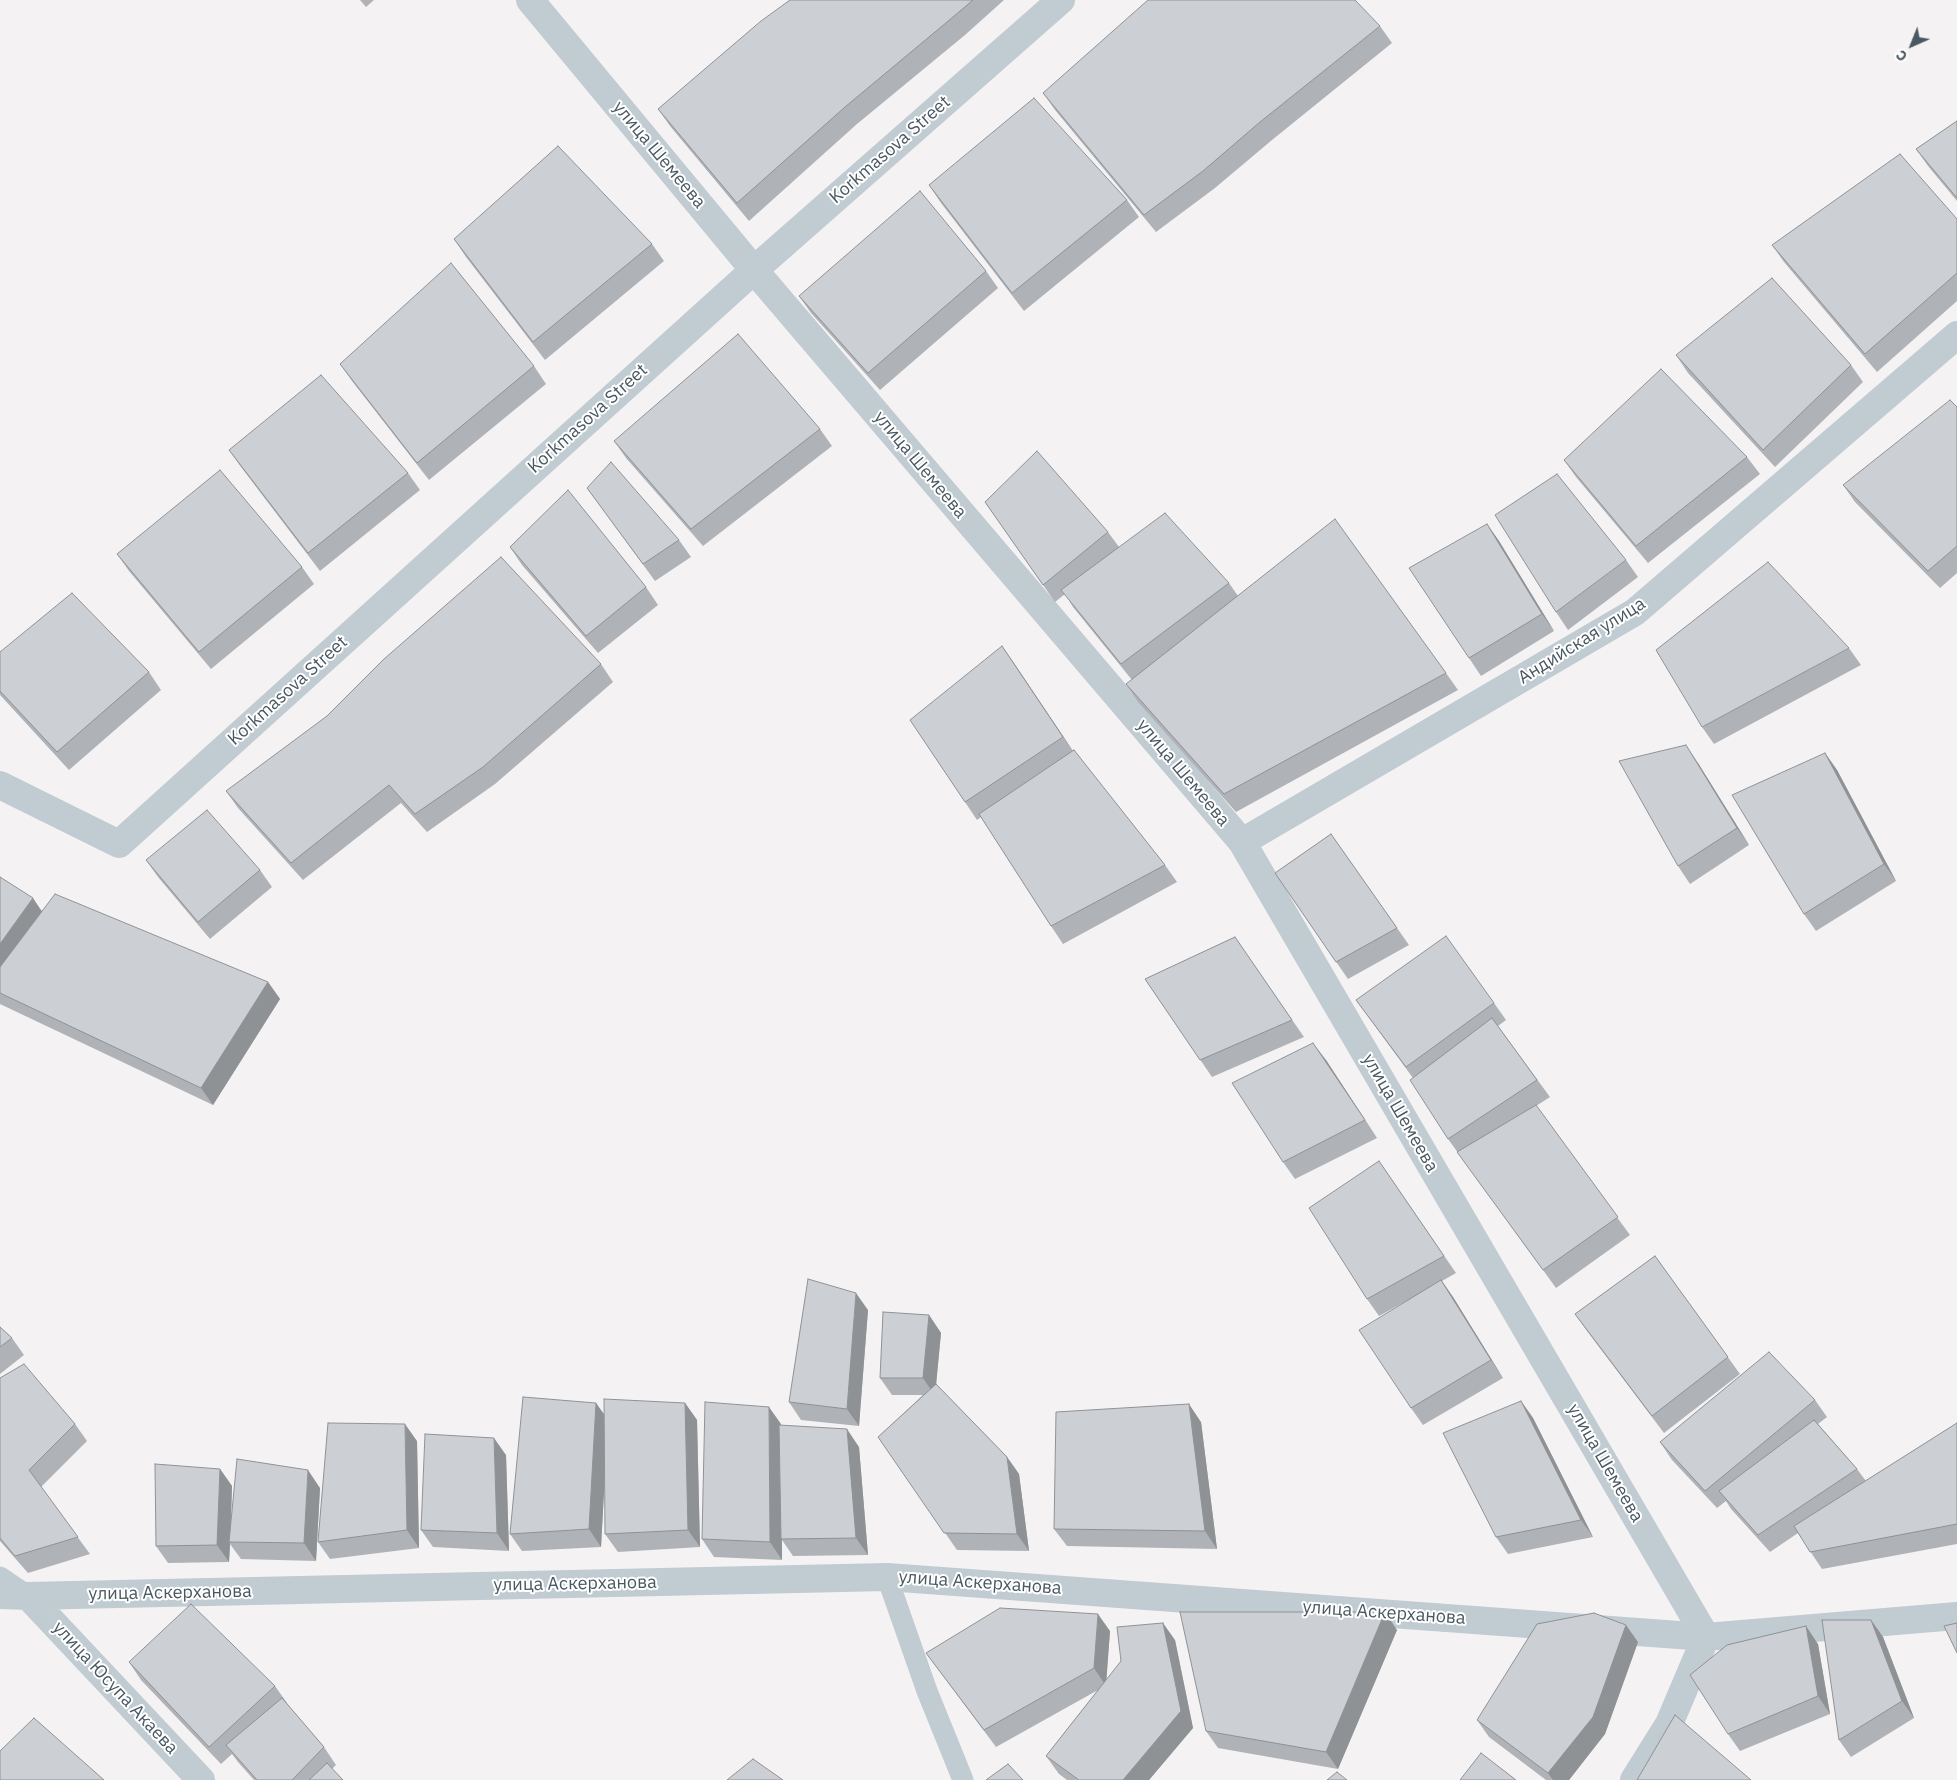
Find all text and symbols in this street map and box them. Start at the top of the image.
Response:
north arrow [1887,20,1937,70]
text: С [1892,46,1911,65]
street label: Korkmasova Street [825,92,955,208]
street label: улица Шемеева [608,97,710,213]
street label: Korkmasova Street [524,360,652,478]
street label: улица Шемеева [869,407,971,523]
street label: Андийская улица [1514,593,1650,689]
street label: Korkmasova Street [224,632,352,750]
street label: улица Шемеева [1132,715,1234,831]
street label: улица Шемеева [1357,1050,1443,1176]
street label: улица Шемеева [1562,1400,1648,1526]
street label: улица Аскерханова [898,1567,1062,1599]
street label: улица Аскерханова [493,1572,657,1596]
street label: улица Аскерханова [88,1581,252,1605]
street label: улица Аскерханова [1302,1597,1466,1629]
street label: улица Юсупа Акаева [48,1617,182,1759]

